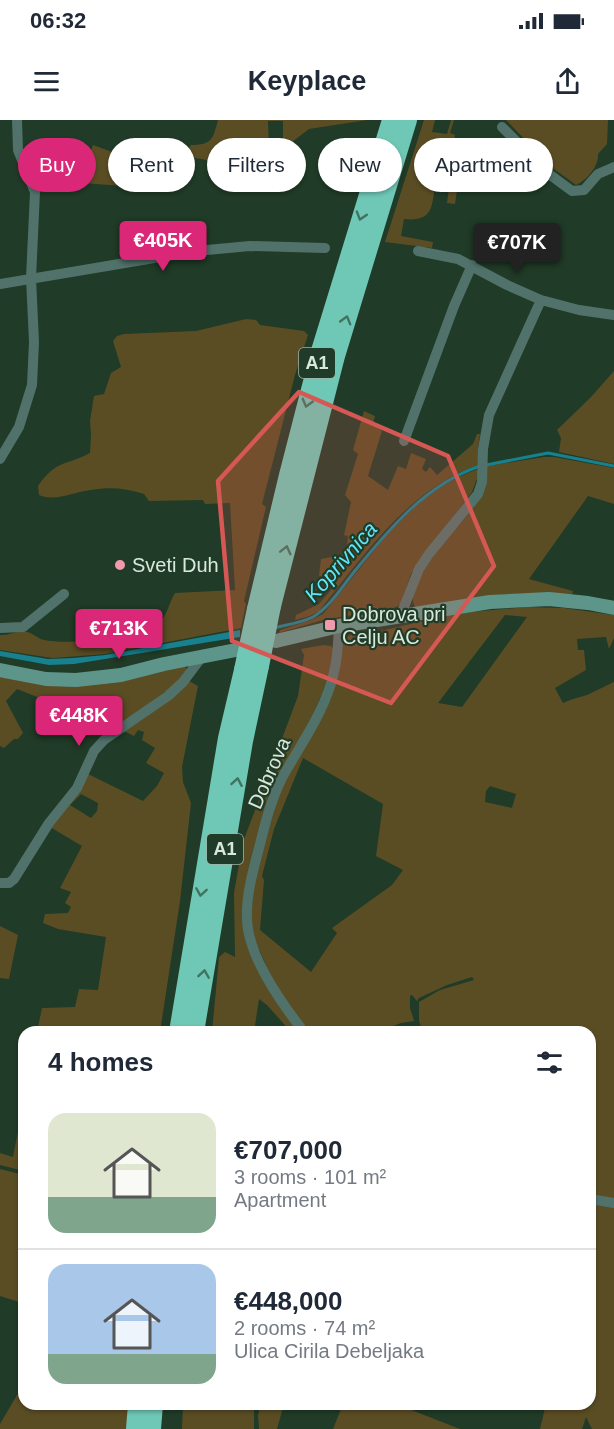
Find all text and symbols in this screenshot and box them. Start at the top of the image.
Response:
text: 06:32 [30,8,86,33]
icon: menu [30,65,63,98]
icon: share [551,65,584,98]
text: Keyplace [248,66,366,96]
chip: Buy [18,138,96,192]
chip: Rent [108,138,195,192]
chip: Filters [207,138,306,192]
chip: New [318,138,402,192]
chip: Apartment [414,138,553,192]
one-way arrow [355,210,368,221]
pin: €405K [121,221,205,272]
pin: €707K [475,223,559,274]
text: €405K [134,229,192,251]
text: €707K [488,231,546,253]
one-way arrow [339,316,351,326]
road number: A1 [299,348,335,378]
one-way arrow [301,398,314,408]
water label: Koprivnica [300,517,381,606]
one-way arrow [279,545,292,555]
place label: Sveti Duh [132,554,219,576]
marker: Sveti Duh [113,558,127,572]
place label: Dobrova pri Celju AC [342,603,445,648]
pin: €713K [77,609,161,660]
text: €713K [90,617,148,639]
marker: Dobrova pri Celju AC [323,618,337,632]
pin: €448K [37,696,121,747]
text: €448K [50,704,108,726]
street label: Dobrova [244,733,295,812]
one-way arrow [230,777,242,787]
road number: A1 [207,834,243,864]
one-way arrow [195,888,207,897]
one-way arrow [197,970,210,980]
icon: filters [533,1046,566,1079]
text: 4 homes [48,1047,154,1077]
text: €707,000 [234,1135,342,1165]
icon: home [96,1137,168,1209]
text: 3 rooms · 101 m² [234,1166,386,1188]
text: Apartment [234,1189,326,1211]
text: €448,000 [234,1286,342,1316]
icon: home [96,1288,168,1360]
text: 2 rooms · 74 m² [234,1317,375,1339]
text: Ulica Cirila Debeljaka [234,1340,424,1362]

